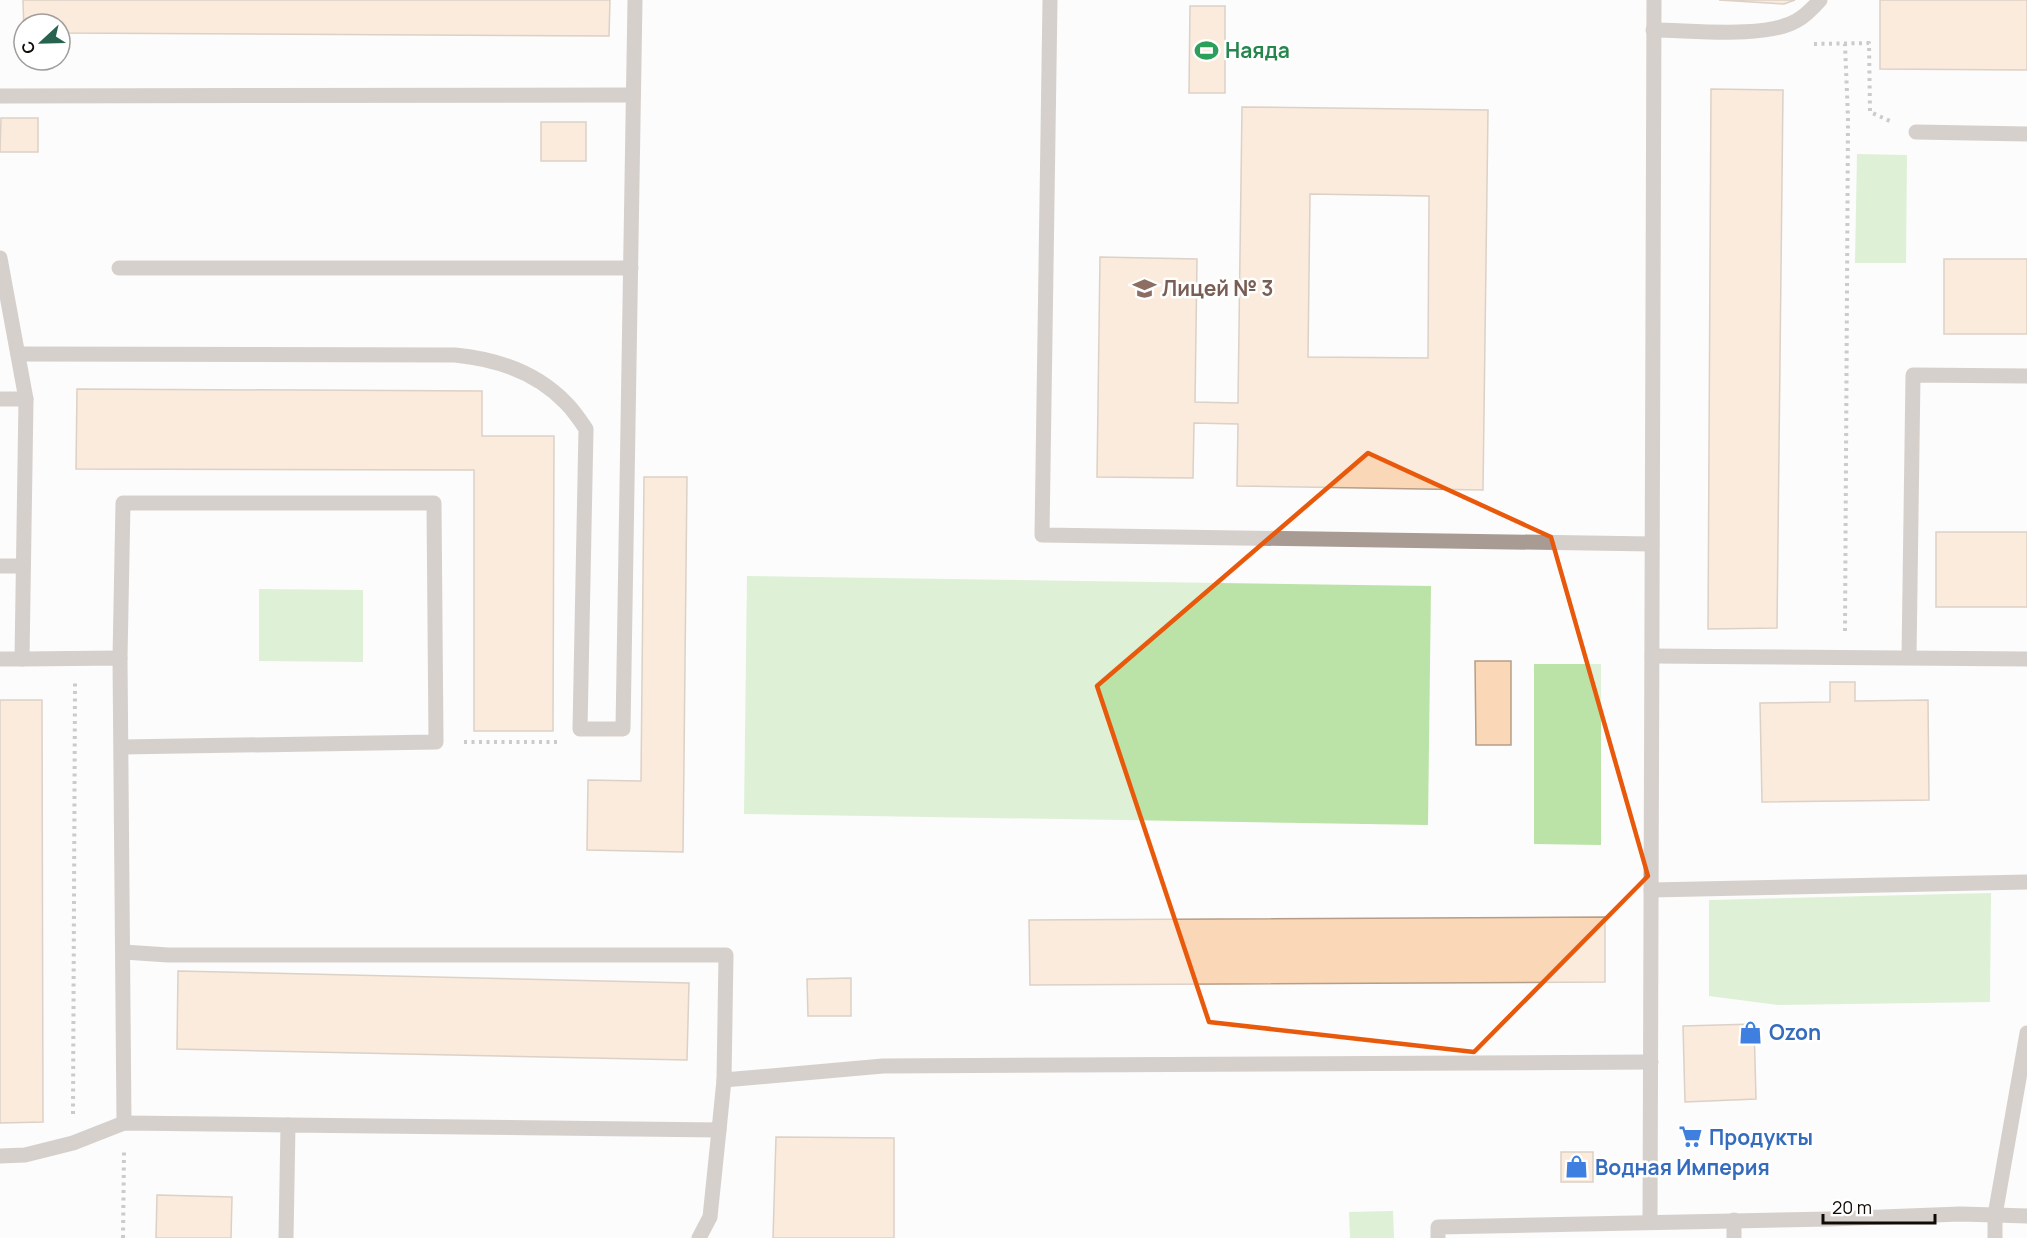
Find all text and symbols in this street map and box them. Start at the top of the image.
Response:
north arrow [12,12,72,72]
place label: Наяда [1225,36,1290,64]
sports icon: Наяда [1194,37,1220,63]
text: С [16,38,41,57]
place label: Лицей № 3 [1162,274,1273,302]
school or university icon: Лицей № 3 [1131,275,1157,301]
place label: Ozon [1769,1018,1821,1046]
shop icon: Ozon [1738,1019,1764,1045]
place label: Продукты [1709,1123,1813,1151]
supermarket icon: Продукты [1678,1124,1704,1150]
place label: Водная Империя [1595,1153,1770,1181]
shop icon: Водная Империя [1564,1154,1590,1180]
scale bar [1823,1187,1936,1225]
text: 20 m [1832,1195,1872,1219]

